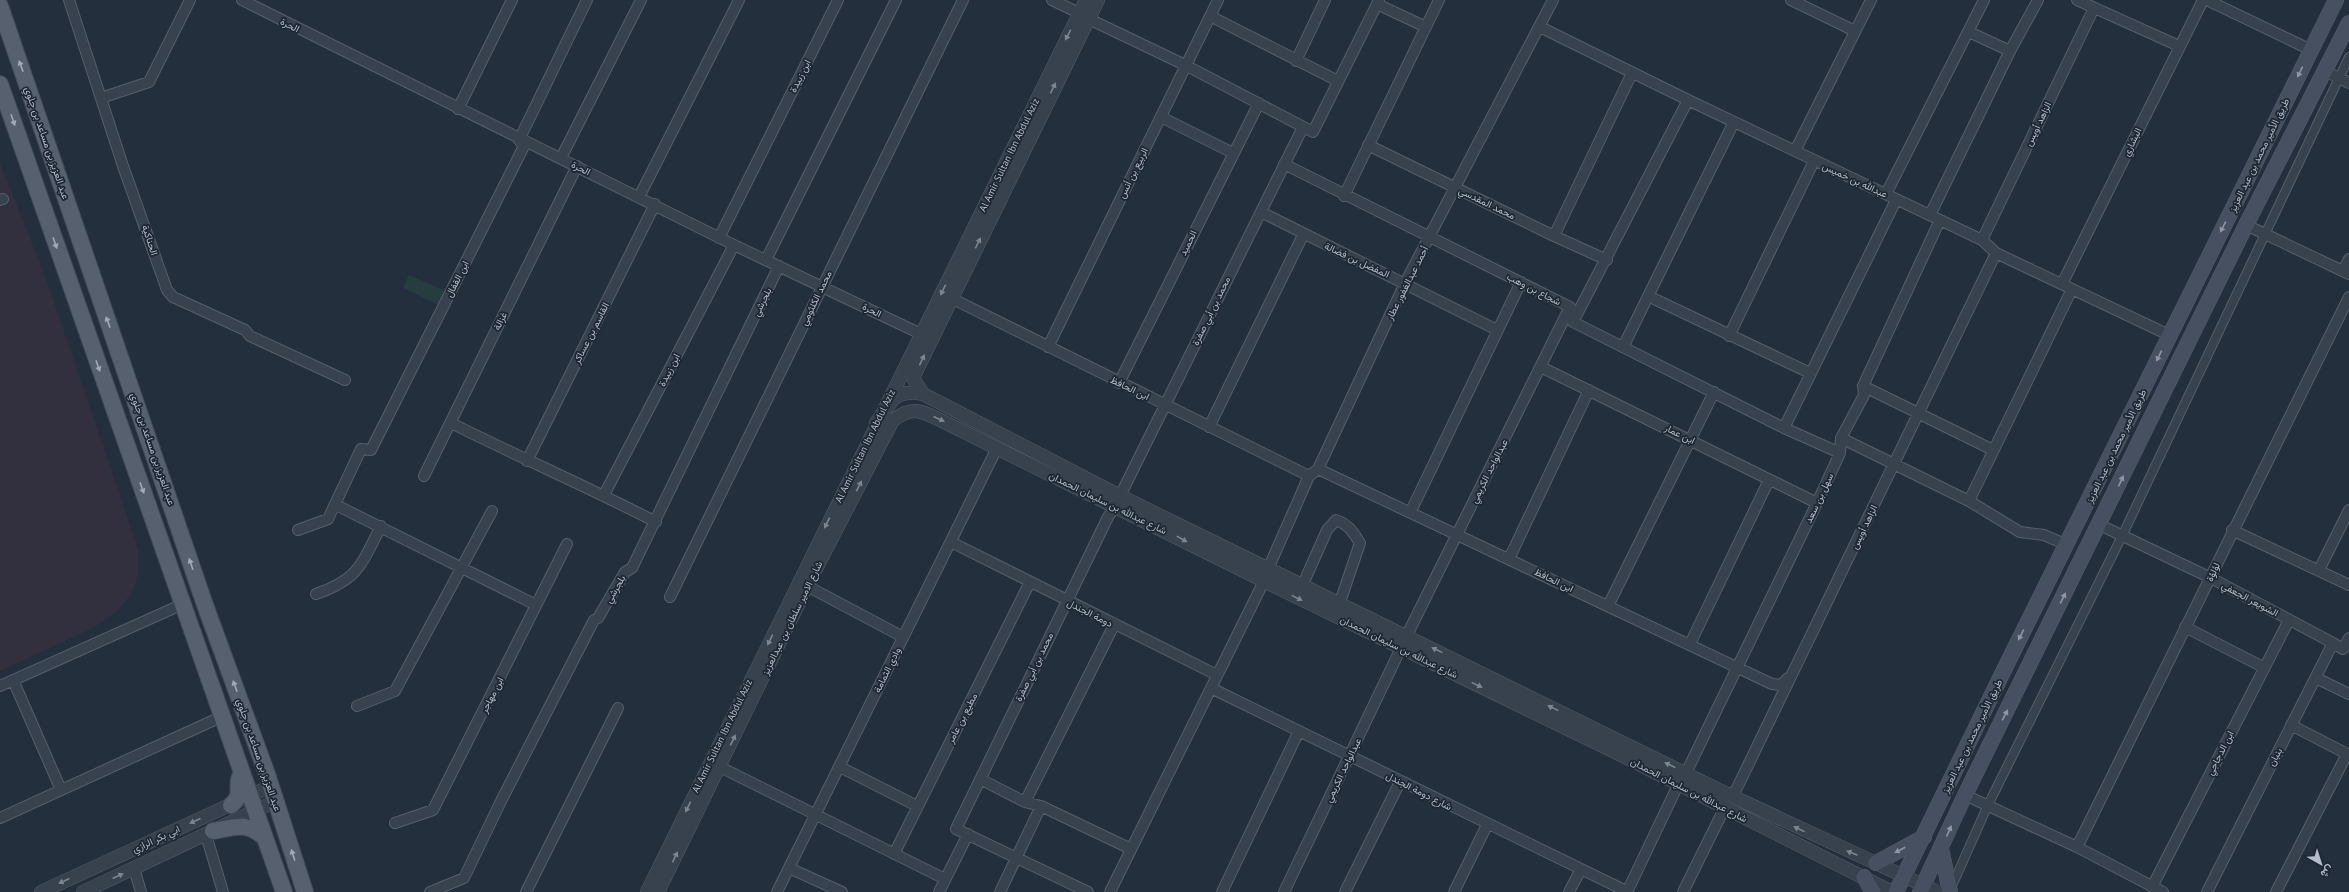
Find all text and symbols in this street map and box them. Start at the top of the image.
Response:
street label: الحرة [278,15,302,35]
one-way arrow [1065,29,1072,41]
street label: ابن زبيدة [786,58,814,94]
one-way arrow [18,60,24,72]
one-way arrow [2297,67,2303,78]
one-way arrow [1050,83,1056,94]
street label: عبد العزيز بن مساعد بن جلوي [20,85,72,202]
street label: طريق الأمير محمد بن عبد العزيز [2225,95,2292,215]
street label: Al Amir Sultan Ibn Abdul Aziz [976,96,1042,214]
street label: الزاهد أويس [2022,100,2054,148]
one-way arrow [10,115,16,127]
street label: البشاري [2120,126,2146,159]
street label: الربيع بن أنس [1115,145,1151,201]
street label: الحرة [569,158,593,178]
street label: عبدالله بن خميس [1820,159,1890,201]
street label: محمد المقدسي [1456,184,1517,224]
one-way arrow [2220,221,2227,232]
street label: الحناكية [139,223,161,257]
street label: الحميد [1176,228,1200,258]
one-way arrow [975,237,981,249]
one-way arrow [52,238,58,250]
street label: المفضل بن فضالة [1322,239,1392,281]
street label: أحمد عبدالغفور عطار [1382,243,1432,323]
street label: ابن القفال [442,259,472,299]
street label: محمد الكلثومي [797,268,837,328]
street label: شجاع بن وهب [1505,270,1563,308]
street label: محمد بن أبي صفرة [1189,274,1235,348]
one-way arrow [940,284,946,295]
street label: بلجرشي [749,285,776,319]
street label: القاسم بن عساكر [570,300,612,367]
street label: الحرة [860,300,884,320]
street label: غزالة [490,310,510,332]
one-way arrow [105,315,111,327]
one-way arrow [2156,350,2162,361]
street label: ابن زبيدة [655,352,683,388]
one-way arrow [919,355,925,366]
one-way arrow [96,360,102,372]
street label: ابن الحافظ [1108,373,1152,403]
street label: طريق الأمير محمد بن عبد العزيز [2082,386,2149,506]
street label: Al Amir Sultan Ibn Abdul Aziz [832,387,898,505]
street label: عبد العزيز بن مساعد بن جلوي [126,391,178,508]
one-way arrow [934,416,945,422]
street label: ابن عمار [1662,421,1697,447]
street label: عبدالواحد الكريمي [1467,437,1513,506]
street label: شارع عبدالله بن سليمان الحمدان [1047,469,1169,537]
street label: سهل بن سعد [1802,471,1836,525]
one-way arrow [2118,476,2124,487]
one-way arrow [855,480,862,492]
one-way arrow [139,483,145,495]
street label: الزاهد أويس [1848,503,1880,551]
one-way arrow [824,517,830,528]
one-way arrow [1176,536,1187,542]
one-way arrow [188,557,194,569]
street label: شارع الامير سلطان بن عبدالعزيز [758,559,825,678]
street label: لؤلؤة [2203,560,2223,584]
street label: ابن الحافظ [1532,565,1576,595]
street label: بلجرشي [602,573,630,606]
street label: الشويعر الجعفي [2218,579,2281,621]
one-way arrow [2060,592,2066,604]
one-way arrow [1292,595,1303,601]
street label: دومة الجندل [1065,596,1115,630]
street label: شارع عبدالله بن سليمان الحمدان [1338,613,1460,681]
street label: محمد بن أبي صفرة [1012,630,1058,704]
one-way arrow [2018,630,2024,641]
one-way arrow [767,634,773,645]
street label: وادي الثمامة [870,645,905,696]
one-way arrow [1431,647,1443,653]
street label: ابن مهاجر [477,675,507,716]
street label: طريق الأمير محمد بن عبد العزيز [1938,676,2005,796]
street label: Al Amir Sultan Ibn Abdul Aziz [689,677,755,795]
one-way arrow [231,680,237,692]
one-way arrow [1472,682,1483,688]
street label: مطيع بن عامر [943,691,980,746]
street label: عبد العزيز بن مساعد بن جلوي [232,697,284,814]
one-way arrow [1548,704,1559,711]
one-way arrow [2002,709,2008,720]
street label: ابن الدجاجي [2203,729,2239,778]
one-way arrow [730,735,736,746]
street label: عبدالواحد الكريمي [1322,736,1366,805]
street label: بنبان [2265,745,2285,768]
street label: شارع عبدالله بن سليمان الحمدان [1628,755,1750,825]
one-way arrow [1664,762,1676,768]
street label: شارع دومة الجندل [1384,769,1454,813]
one-way arrow [685,801,692,812]
one-way arrow [190,818,201,824]
street label: ابي بكر الرازي [130,822,183,858]
one-way arrow [1946,825,1952,837]
one-way arrow [1793,826,1805,832]
north arrow [2301,844,2341,884]
one-way arrow [1894,847,1906,853]
one-way arrow [290,849,296,861]
one-way arrow [1846,850,1857,856]
one-way arrow [672,851,678,863]
text: ش [2318,862,2337,881]
one-way arrow [112,873,124,879]
one-way arrow [59,878,70,884]

